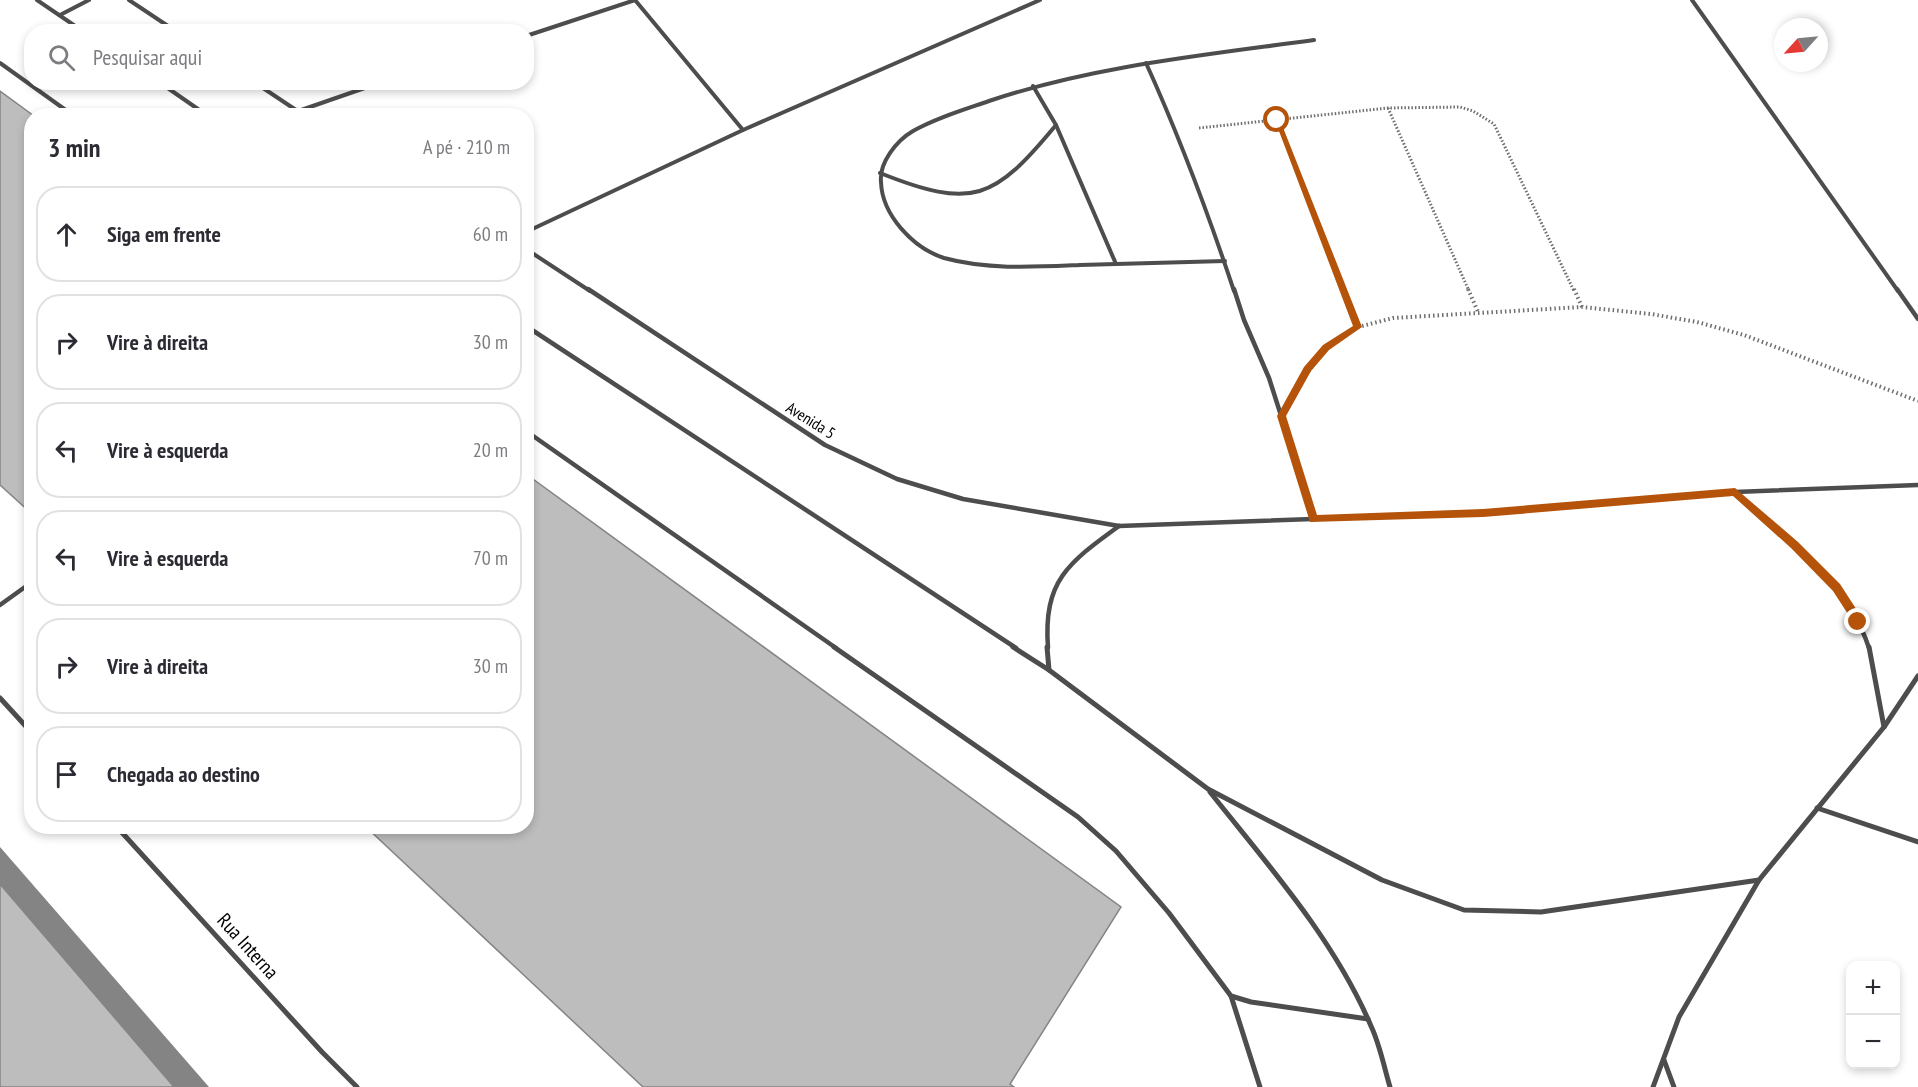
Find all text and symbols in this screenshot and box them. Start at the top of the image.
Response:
north arrow [1774,18,1828,72]
search box [24,24,534,90]
icon: search [45,41,78,74]
text: Pesquisar aqui [93,43,202,71]
route start [1263,106,1289,132]
text: 3 min [48,131,101,164]
text: A pé · 210 m [423,134,510,160]
icon: ahead [50,218,83,251]
text: Siga em frente [107,220,221,248]
text: 60 m [473,221,508,247]
icon: right [50,326,83,359]
text: Vire à direita [107,328,208,356]
text: 30 m [473,329,508,355]
street label: Avenida 5 [783,397,839,443]
icon: left [50,434,83,467]
text: Vire à esquerda [107,436,228,464]
text: 20 m [473,437,508,463]
icon: left [50,542,83,575]
text: Vire à esquerda [107,544,228,572]
text: 70 m [473,545,508,571]
route end [1844,608,1870,634]
icon: right [50,650,83,683]
text: Vire à direita [107,652,208,680]
text: 30 m [473,653,508,679]
icon: arrive [50,758,83,791]
text: Chegada ao destino [107,760,260,788]
street label: Rua Interna [212,908,284,984]
map controls [1846,961,1900,1069]
button: + [1846,961,1900,1015]
button: − [1846,1015,1900,1069]

